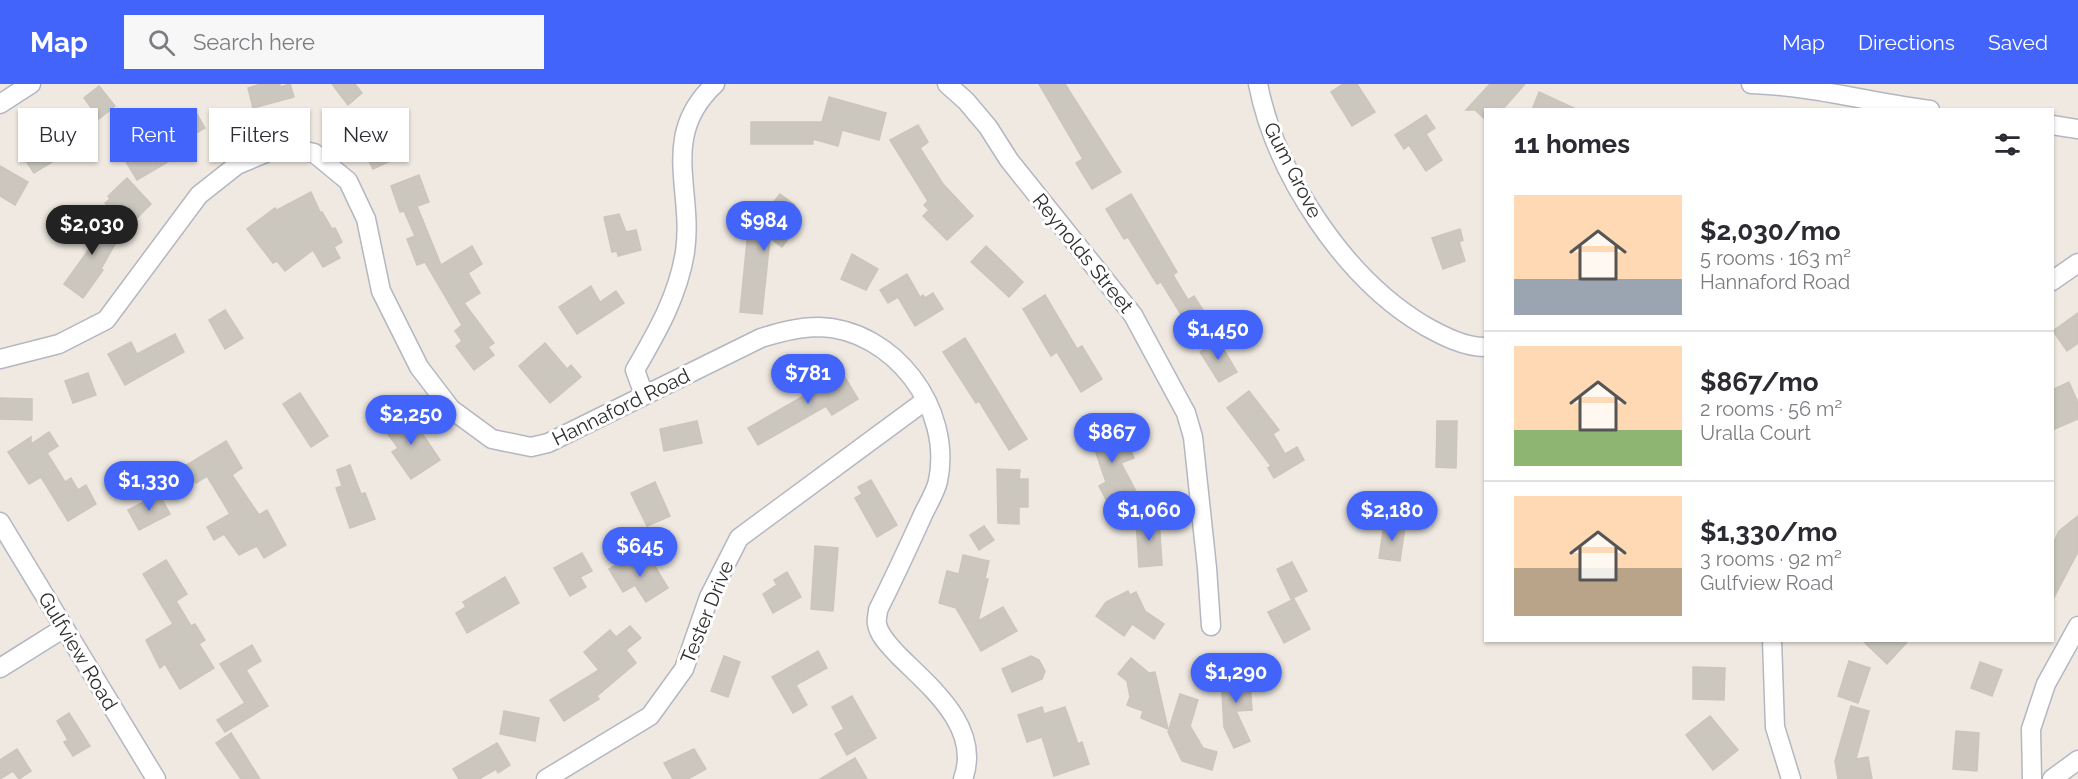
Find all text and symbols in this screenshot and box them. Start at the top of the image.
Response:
search box [124,15,544,69]
text: Map [30,26,88,59]
icon: search [145,26,178,59]
text: Search here [193,29,315,55]
text: Map [1782,30,1825,55]
text: Directions [1858,30,1955,55]
text: Saved [1988,30,2048,55]
chip: Buy [18,108,98,162]
chip: Rent [110,108,197,162]
chip: Filters [209,108,310,162]
chip: New [322,108,409,162]
street label: Gum Grove [1259,118,1327,222]
icon: filters [1991,128,2024,161]
text: 11 homes [1514,129,1630,159]
street label: Reynolds Street [1028,188,1139,318]
pin: $984 [728,201,800,252]
pin: $2,030 [43,205,141,256]
text: $984 [740,208,788,232]
text: $2,030 [60,212,124,236]
text: $2,030/mo [1700,216,1841,246]
icon: home [1562,219,1634,291]
text: 5 rooms · 163 m² [1700,246,1851,270]
text: Hannaford Road [1700,270,1850,294]
pin: $1,450 [1169,310,1267,361]
text: $1,450 [1187,317,1249,341]
pin: $781 [772,354,844,405]
text: $781 [785,361,831,385]
street label: Hannaford Road [548,363,694,451]
text: $867/mo [1700,367,1819,397]
icon: home [1562,370,1634,442]
pin: $2,250 [362,395,460,446]
text: 2 rooms · 56 m² [1700,397,1842,421]
text: $2,250 [379,402,443,426]
pin: $867 [1076,413,1148,464]
text: $867 [1088,420,1136,444]
text: Uralla Court [1700,421,1811,445]
pin: $1,330 [100,461,198,512]
text: $1,330 [118,468,180,492]
pin: $1,060 [1100,491,1198,542]
pin: $2,180 [1343,491,1441,542]
text: $1,060 [1117,498,1181,522]
text: $2,180 [1361,498,1423,522]
text: $1,330/mo [1700,517,1837,547]
icon: home [1562,520,1634,592]
pin: $645 [604,527,676,578]
text: $645 [616,534,664,558]
text: 3 rooms · 92 m² [1700,547,1842,571]
street label: Tester Drive [675,557,739,667]
text: Gulfview Road [1700,571,1834,595]
street label: Gulfview Road [33,588,123,714]
pin: $1,290 [1187,653,1285,704]
text: $1,290 [1205,660,1267,684]

